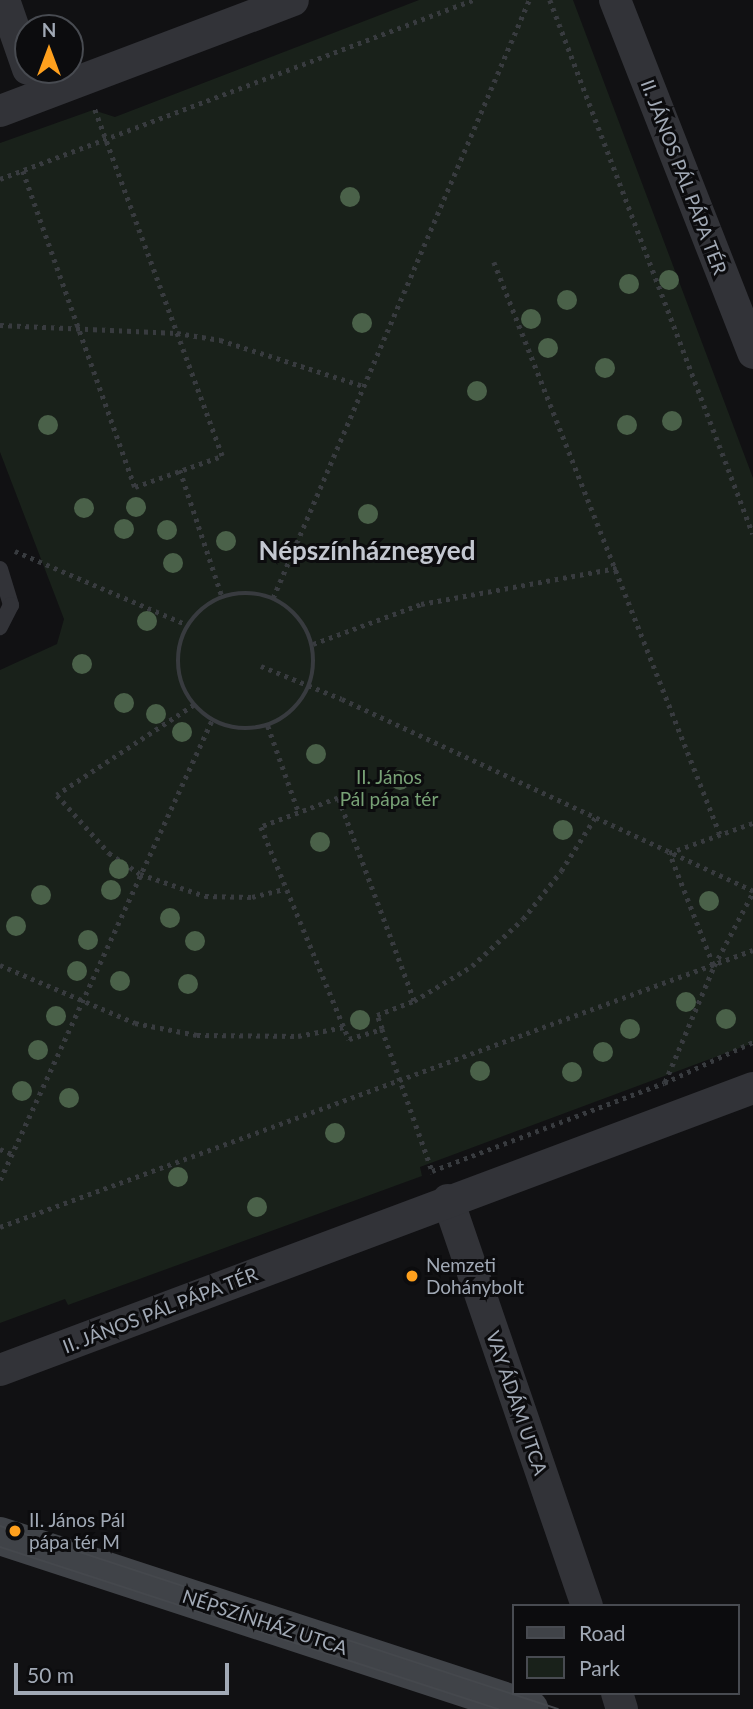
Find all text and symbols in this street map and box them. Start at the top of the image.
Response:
north arrow [14,14,84,84]
text: N [42,18,56,41]
street label: II. JÁNOS PÁL PÁPA TÉR [636,75,732,279]
district label: Népszínháznegyed [259,535,475,567]
park label: II. János Pál pápa tér [340,766,438,810]
place label: Nemzeti Dohánybolt [426,1254,524,1298]
street label: II. JÁNOS PÁL PÁPA TÉR [58,1262,262,1358]
marker: Nemzeti Dohánybolt [404,1268,420,1284]
street label: VAY ÁDÁM UTCA [481,1327,553,1479]
place label: II. János Pál pápa tér M [29,1509,126,1553]
marker: II. János Pál pápa tér M [7,1523,23,1539]
street label: NÉPSZÍNHÁZ UTCA [180,1585,350,1659]
legend [512,1604,739,1695]
text: Road [579,1620,626,1645]
scale bar [18,1650,233,1694]
text: Park [579,1655,620,1680]
text: 50 m [27,1662,74,1687]

